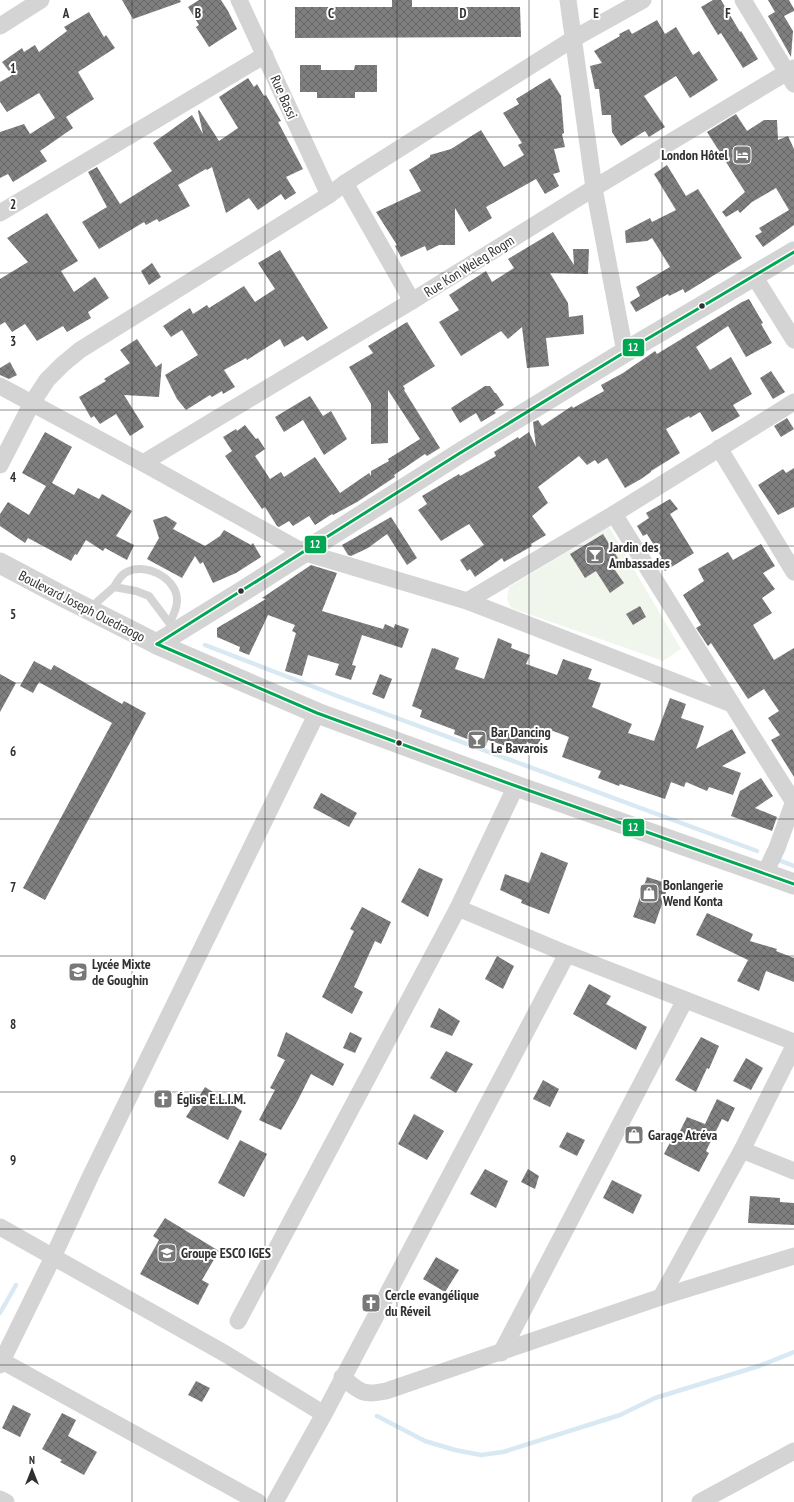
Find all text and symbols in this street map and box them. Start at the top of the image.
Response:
text: A [62,5,70,22]
text: B [195,5,201,22]
text: C [328,5,334,22]
text: D [460,5,467,22]
text: E [593,5,599,22]
text: F [725,5,731,22]
text: 1 [10,60,16,77]
street label: Rue Bassi [266,72,302,122]
hotel icon: London Hôtel [731,144,753,166]
place label: London Hôtel [661,146,729,164]
text: 2 [10,196,16,213]
street label: Rue Kon Weleg Rogm [421,231,517,301]
unlabelled marker [697,301,707,311]
text: 3 [10,333,16,350]
line badge: 12 [622,338,645,357]
text: 12 [628,340,638,354]
text: 4 [10,469,17,486]
line badge: 12 [304,535,327,554]
text: 12 [310,537,320,551]
place label: Jardin des Ambassades [608,538,670,572]
bar icon: Jardin des Ambassades [584,544,606,566]
street label: Boulevard Joseph Ouedraogo [16,566,148,646]
unlabelled marker [236,586,246,596]
text: 5 [10,606,16,623]
place label: Bar Dancing Le Bavarois [491,723,551,757]
bar icon: Bar Dancing Le Bavarois [466,729,488,751]
unlabelled marker [394,738,404,748]
text: 6 [10,743,16,760]
line badge: 12 [622,818,645,837]
text: 12 [628,820,638,834]
place label: Bonlangerie Wend Konta [662,876,723,910]
text: 7 [10,879,16,896]
shop icon: Bonlangerie Wend Konta [638,882,660,904]
place label: Lycée Mixte de Goughin [92,955,151,989]
school or university icon: Lycée Mixte de Goughin [67,961,89,983]
text: 8 [10,1016,16,1033]
church icon: Église E.L.I.M. [152,1088,174,1110]
place label: Église E.L.I.M. [177,1090,246,1108]
shop icon: Garage Atréva [623,1124,645,1146]
place label: Garage Atréva [648,1126,718,1144]
text: 9 [10,1152,16,1169]
school or university icon: Groupe ESCO IGES [156,1242,178,1264]
place label: Groupe ESCO IGES [181,1244,271,1262]
place label: Cercle evangélique du Réveil [385,1286,479,1320]
church icon: Cercle evangélique du Réveil [360,1292,382,1314]
north arrow [12,1450,52,1490]
text: N [29,1453,35,1467]

